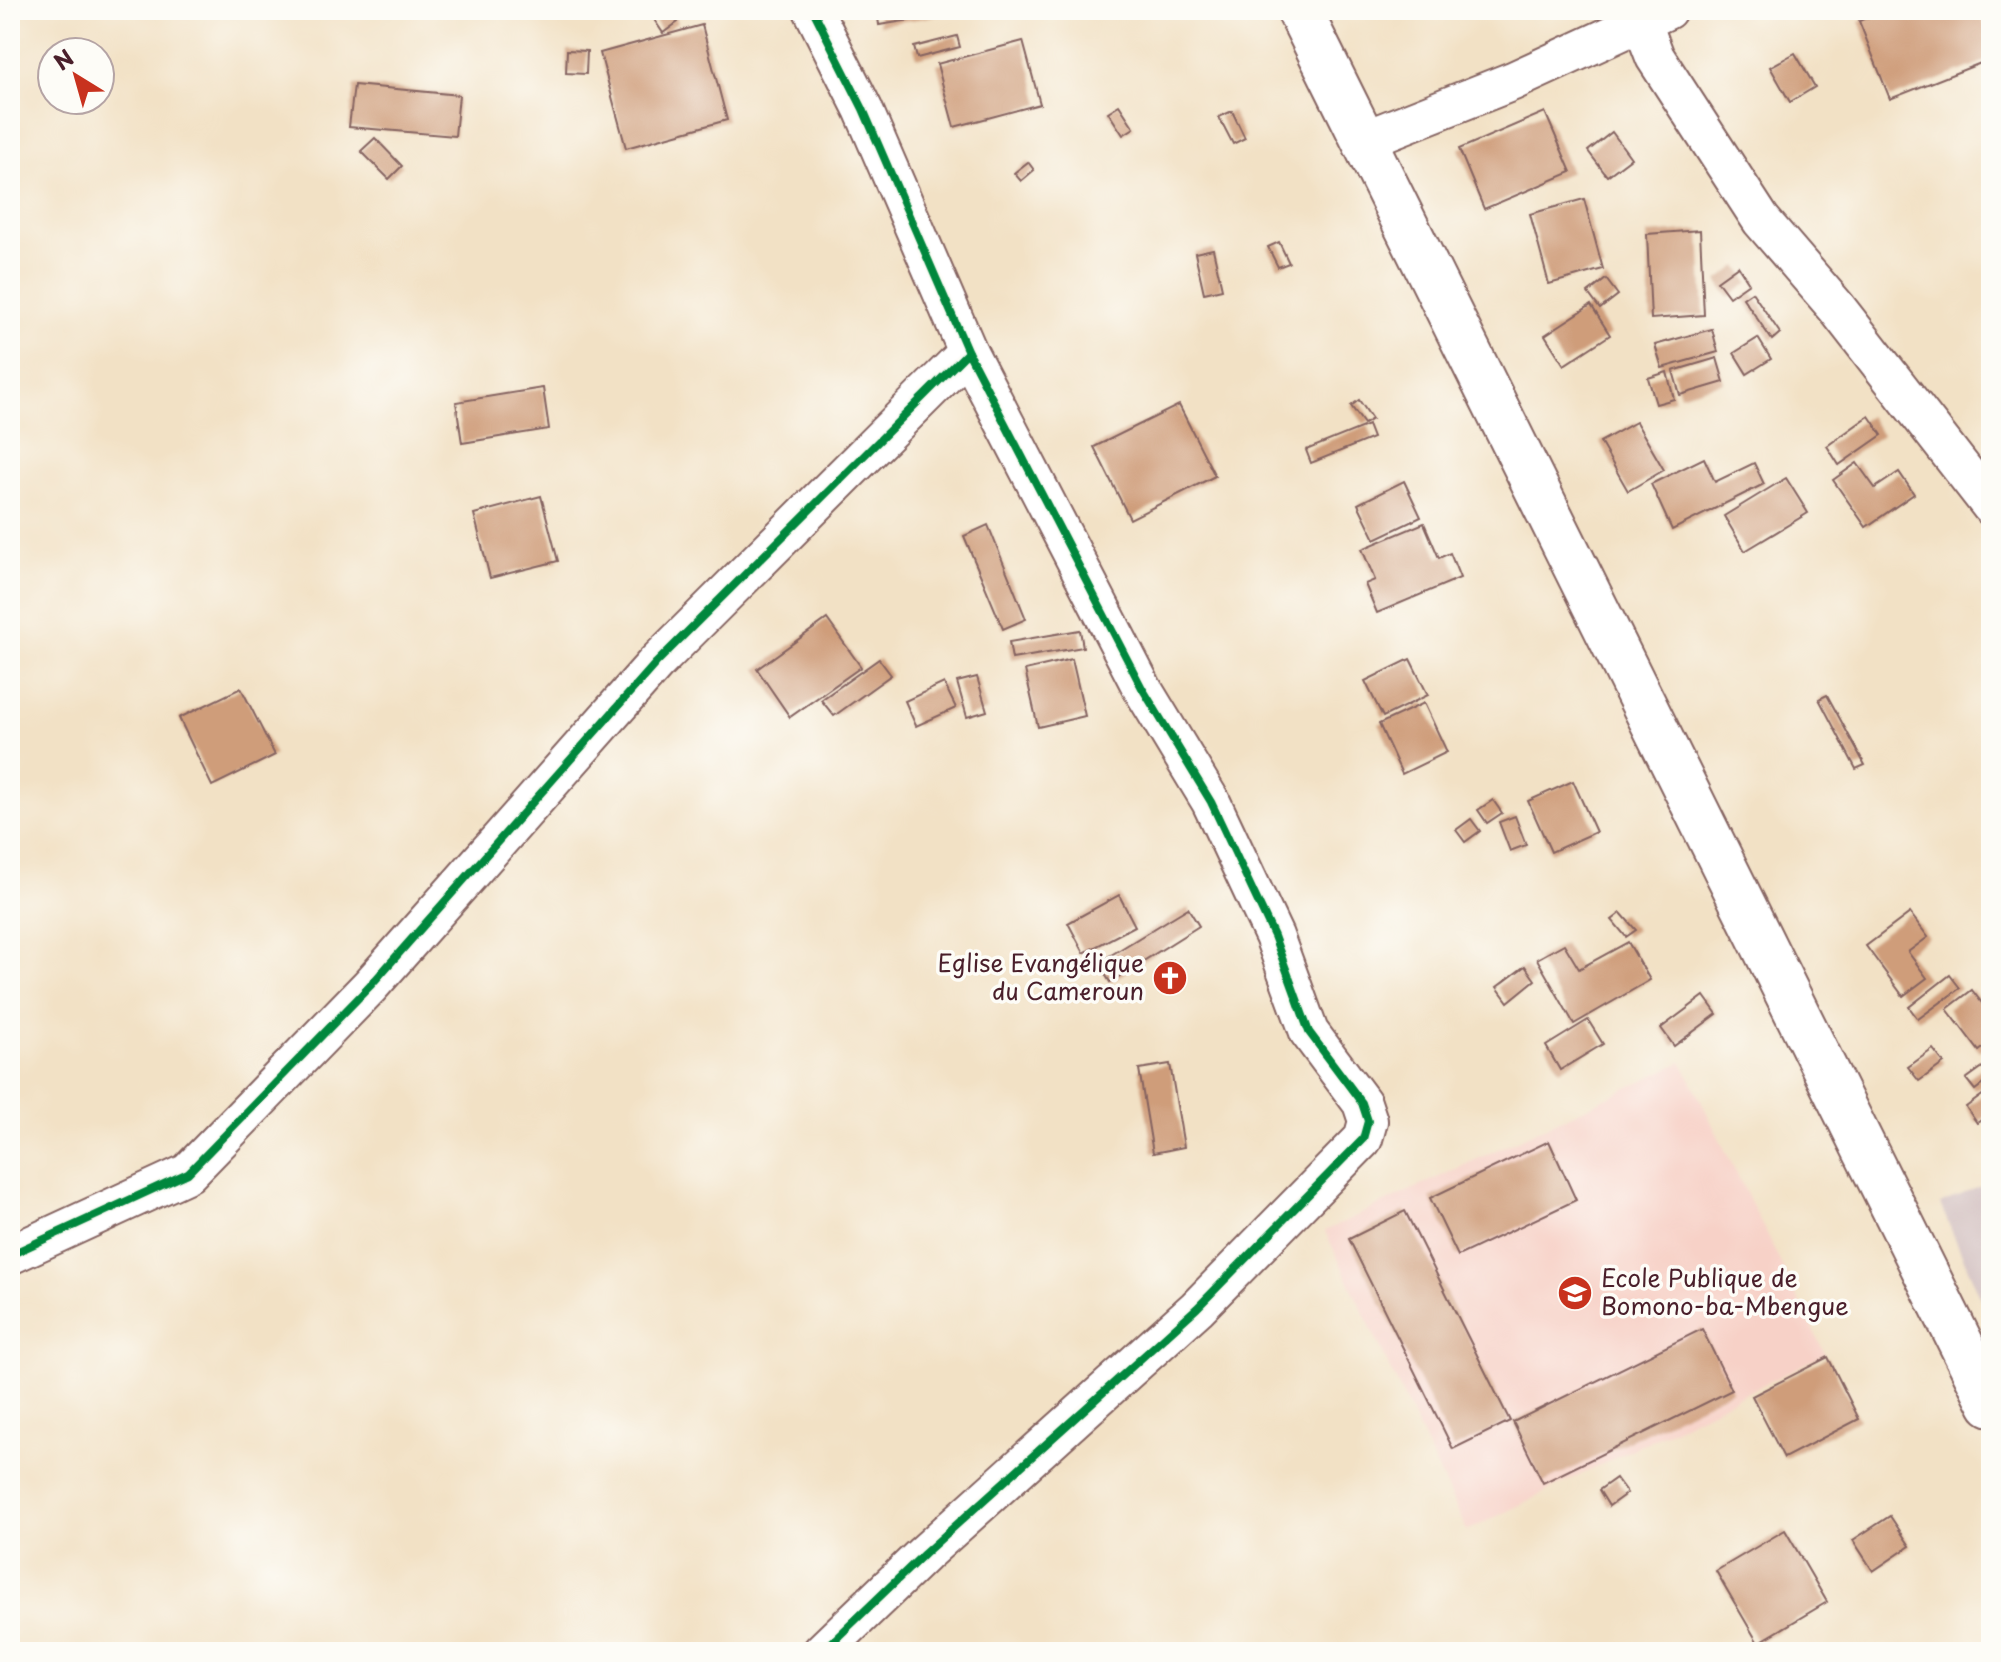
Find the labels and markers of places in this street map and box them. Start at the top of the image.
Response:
place label: Eglise Evangélique du Cameroun [938,944,1144,1008]
church icon: Eglise Evangélique du Cameroun [1151,959,1189,997]
place label: Ecole Publique de Bomono-ba-Mbengue [1601,1259,1849,1323]
school or university icon: Ecole Publique de Bomono-ba-Mbengue [1556,1274,1594,1312]

